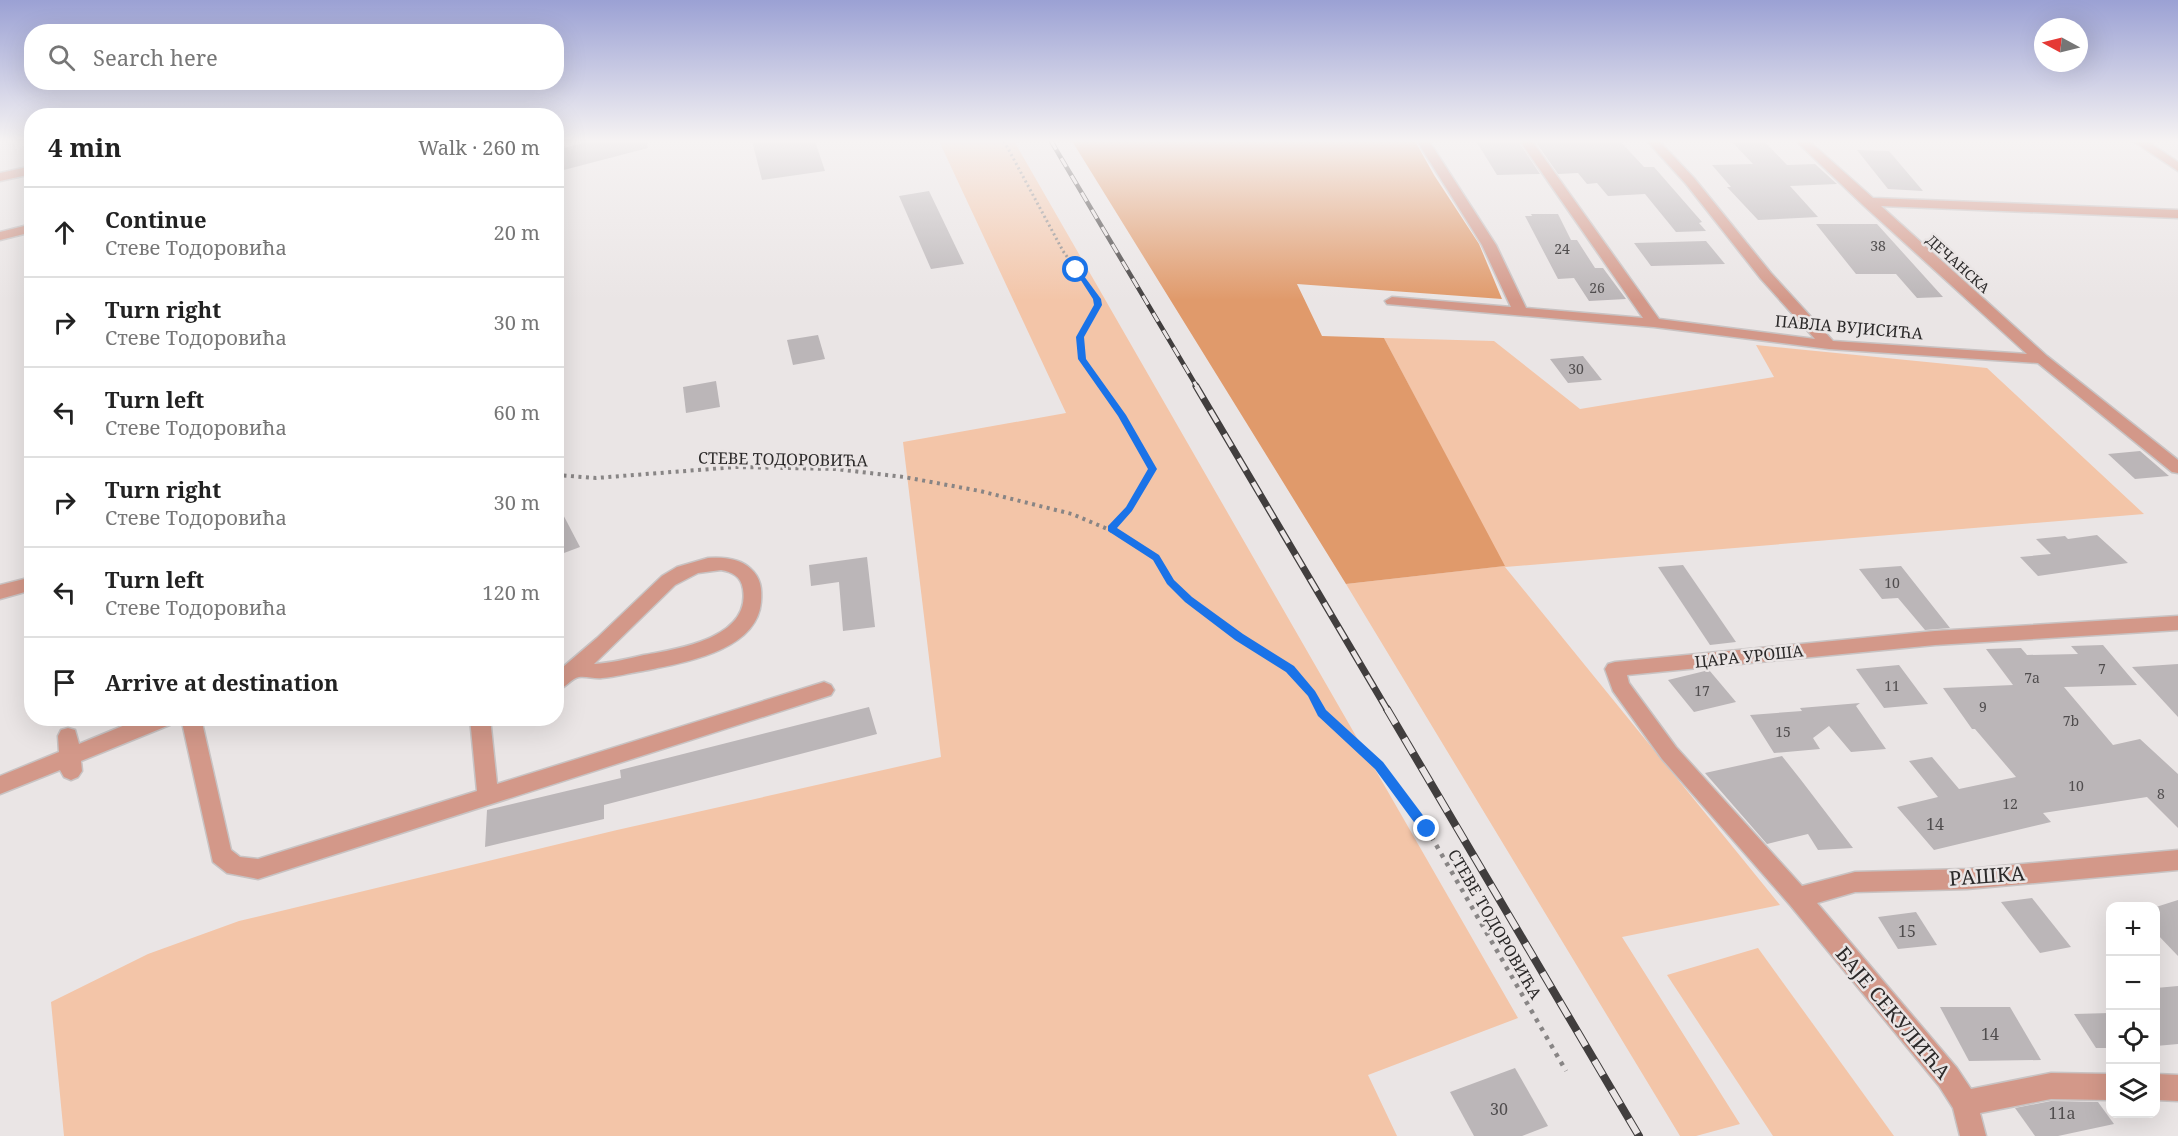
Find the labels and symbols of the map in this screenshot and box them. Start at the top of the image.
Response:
north arrow [2034,18,2088,72]
street label: ДЕЧАНСКА [1923,230,1994,297]
house number: 38 [1870,236,1886,255]
house number: 24 [1554,239,1570,258]
route start [1062,256,1088,282]
house number: 26 [1589,278,1605,297]
street label: ПАВЛА ВУЈИСИЋА [1774,310,1925,345]
house number: 30 [1568,359,1584,378]
street label: СТЕВЕ ТОДОРОВИЋА [698,447,869,471]
house number: 10 [1884,573,1900,592]
street label: ЦАРА УРОША [1693,639,1805,673]
house number: 7 [2098,659,2106,678]
house number: 7a [2024,668,2040,687]
house number: 11 [1884,676,1900,695]
house number: 17 [1694,681,1710,700]
house number: 9 [1979,697,1987,716]
house number: 7b [2063,711,2079,730]
house number: 15 [1775,722,1791,741]
house number: 10 [2068,776,2084,795]
house number: 8 [2157,784,2165,803]
house number: 12 [2002,794,2018,813]
house number: 14 [1926,813,1944,835]
route end [1413,815,1439,841]
street label: СТЕВЕ ТОДОРОВИЋА [1443,845,1547,1004]
street label: РАШКА [1948,859,2027,892]
house number: 15 [1898,920,1916,942]
street label: БАЈЕ СЕКУЛИЋА [1830,941,1957,1085]
house number: 14 [1981,1023,1999,1045]
house number: 30 [1490,1098,1508,1120]
house number: 11a [2049,1102,2075,1124]

